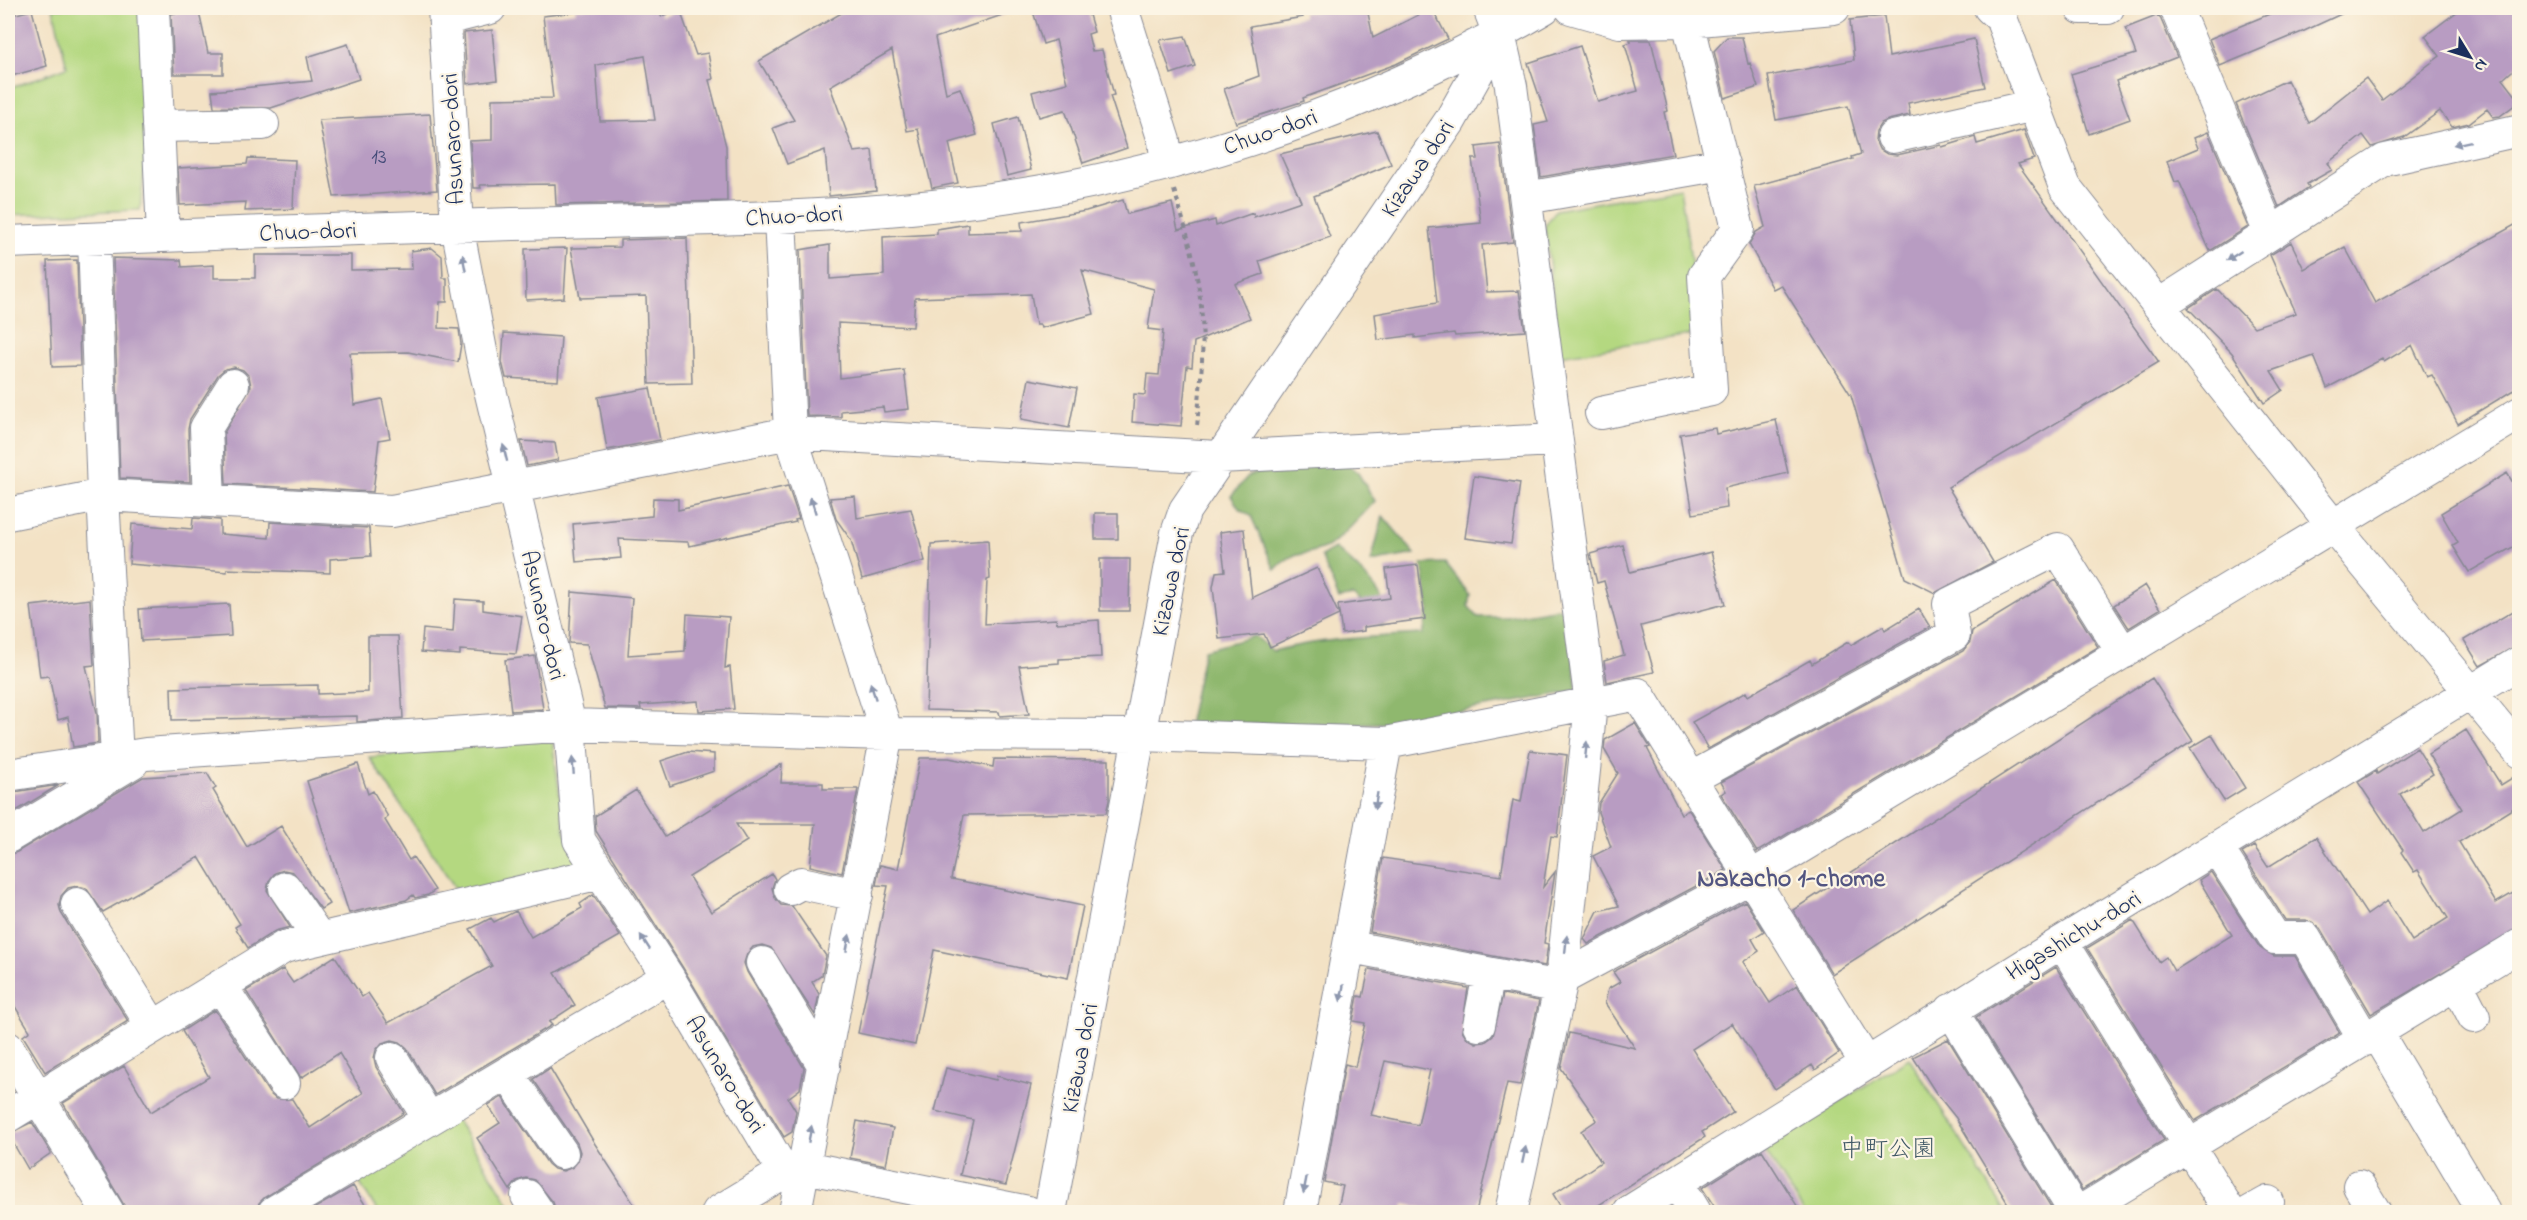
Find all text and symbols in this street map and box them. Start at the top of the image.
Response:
north arrow [2440,27,2500,87]
text: N [2467,53,2493,77]
street label: Asunaro-dori [434,72,475,206]
street label: Chuo-dori [1219,101,1323,166]
street label: Kizawa dori [1373,113,1465,225]
one-way arrow [2453,139,2472,148]
house number: 13 [371,143,387,173]
street label: Chuo-dori [745,197,844,238]
street label: Chuo-dori [259,214,357,253]
one-way arrow [2226,250,2242,261]
one-way arrow [459,253,468,272]
one-way arrow [500,444,510,462]
one-way arrow [808,496,817,514]
street label: Kizawa dori [1144,523,1201,640]
street label: Asunaro-dori [510,547,573,684]
one-way arrow [868,682,877,700]
one-way arrow [1581,740,1591,759]
one-way arrow [568,757,578,776]
one-way arrow [1371,792,1380,811]
district label: Nakacho 1-chome [1697,861,1886,899]
street label: Higashichu-dori [2000,883,2149,991]
one-way arrow [843,933,852,952]
one-way arrow [640,934,651,950]
one-way arrow [1561,934,1571,953]
one-way arrow [1337,984,1346,1003]
street label: Kizawa dori [1054,1000,1109,1117]
street label: Asunaro-dori [675,1010,773,1141]
one-way arrow [806,1125,816,1144]
park label: 中町公園 [1840,1133,1936,1168]
one-way arrow [1519,1146,1529,1165]
one-way arrow [1300,1175,1309,1194]

